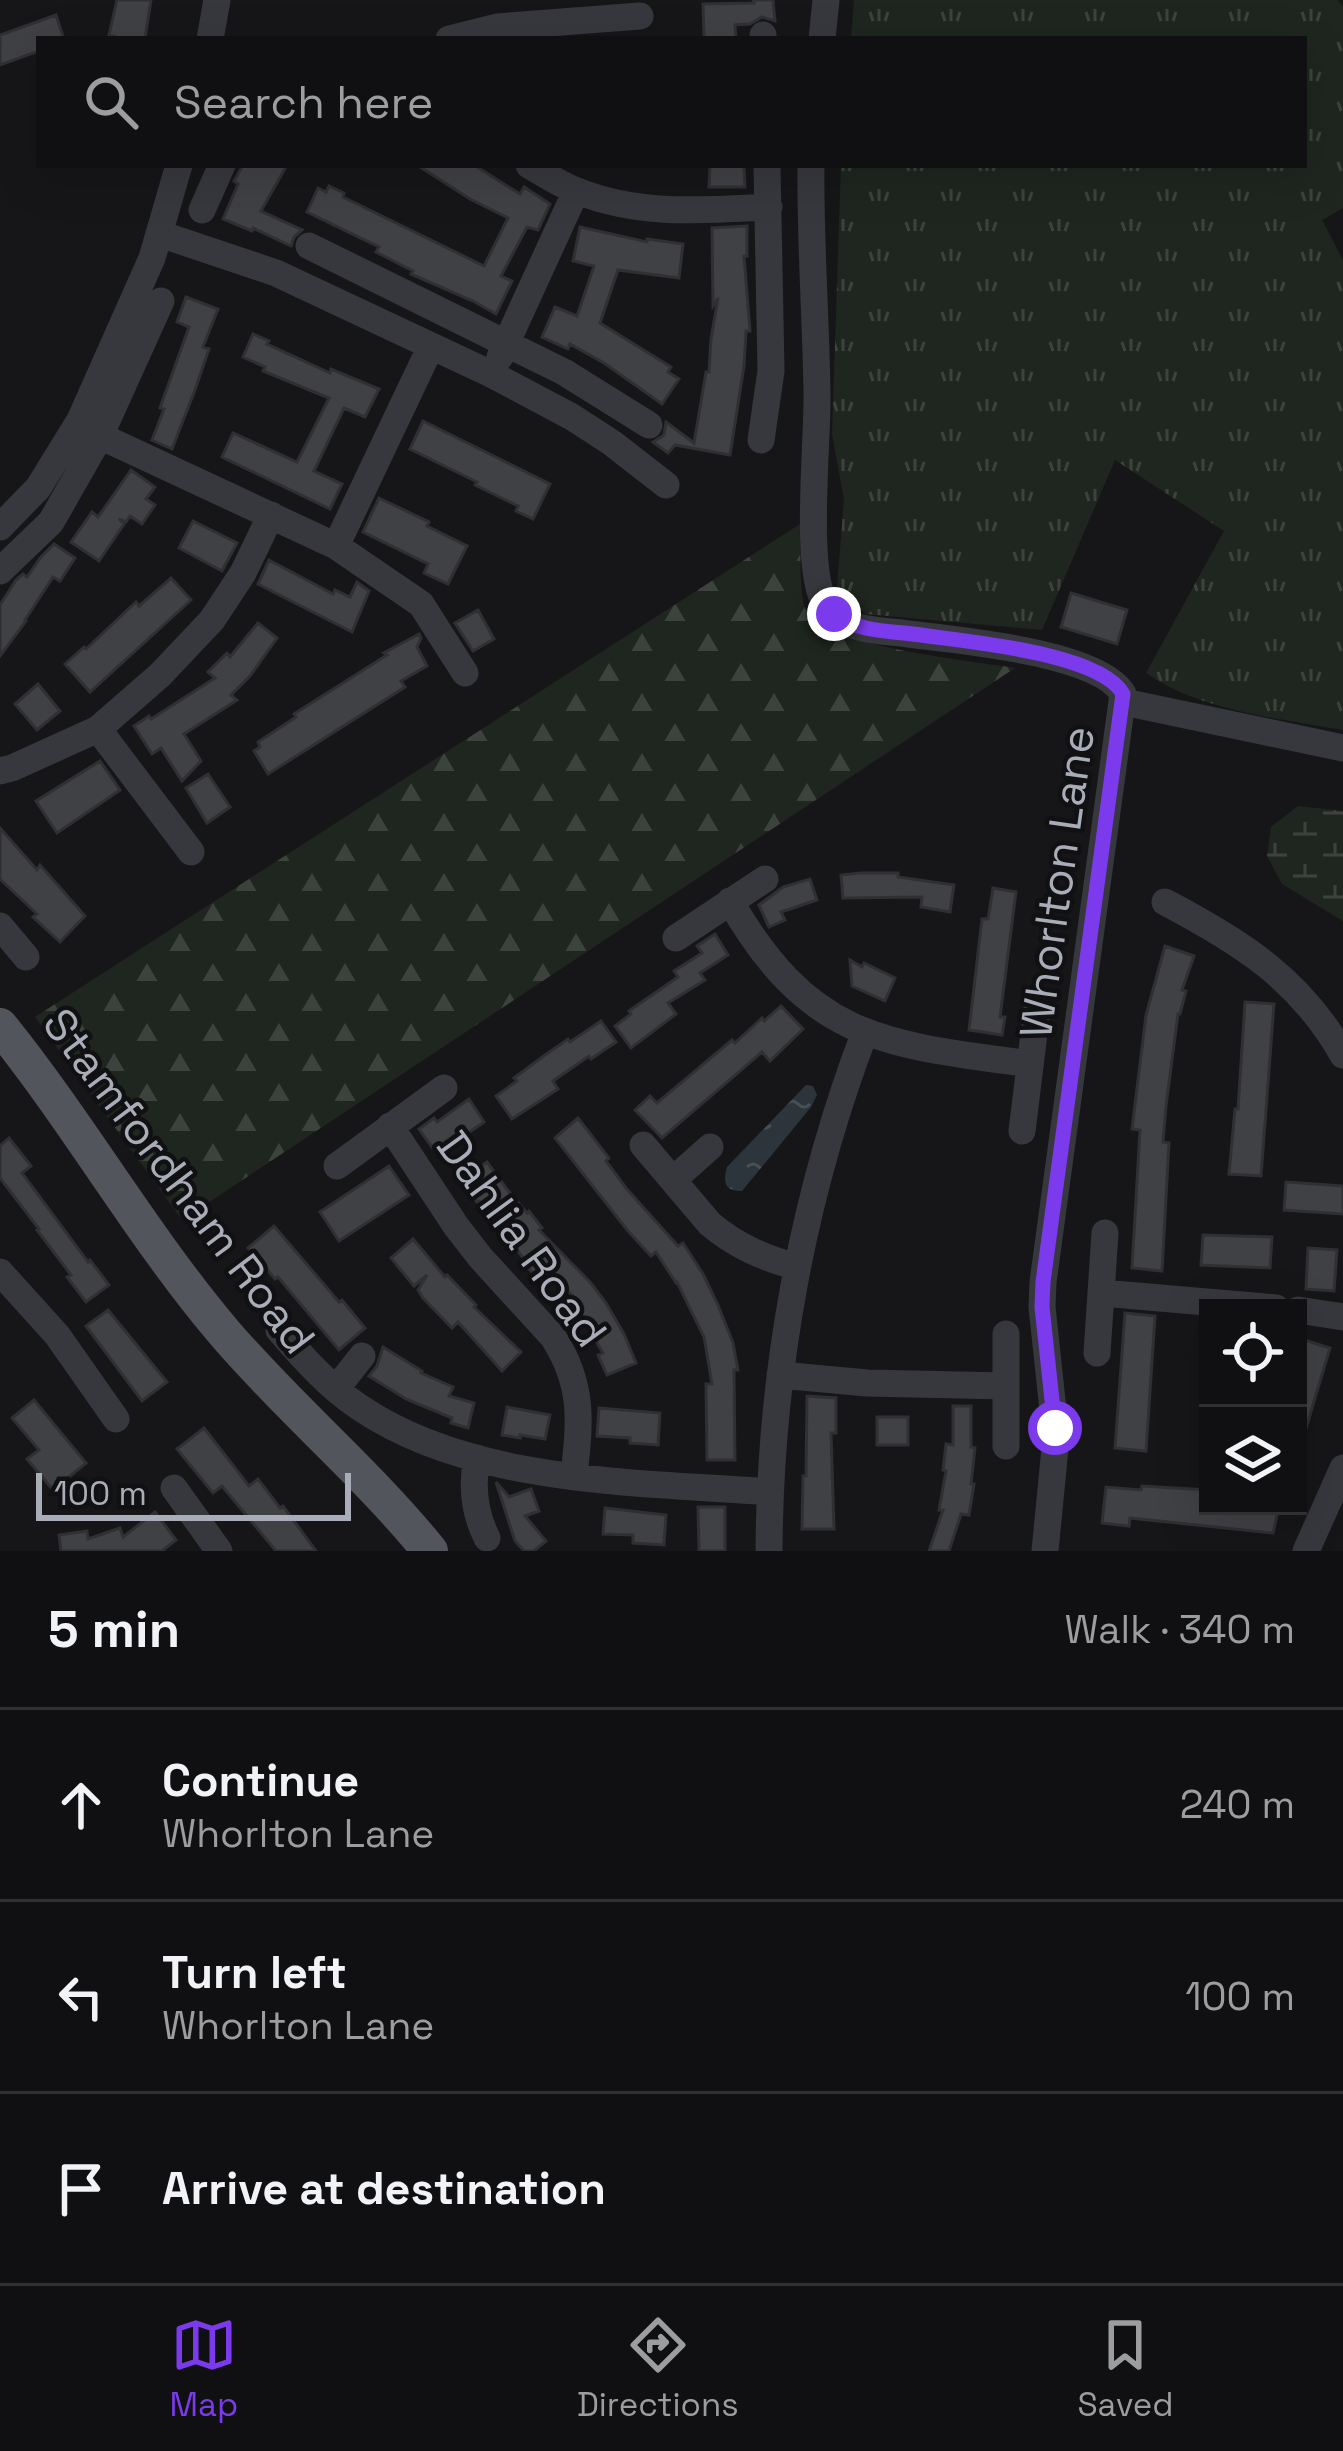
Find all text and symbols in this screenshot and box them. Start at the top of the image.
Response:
search box [36,36,1307,168]
icon: search [78,69,144,135]
text: Search here [174,74,433,131]
route end [807,587,861,641]
street label: Whorlton Lane [1007,722,1107,1042]
street label: Stamfordham Road [30,997,328,1365]
street label: Dahlia Road [425,1120,619,1358]
map controls [1199,1299,1307,1515]
button: locate [1199,1299,1307,1407]
route start [1028,1401,1082,1455]
button: layers [1199,1407,1307,1515]
scale bar [36,1467,351,1520]
text: 100 m [54,1473,147,1515]
text: 5 min [48,1597,180,1662]
text: Walk · 340 m [1064,1605,1295,1654]
text: Continue [162,1752,359,1809]
icon: ahead [48,1772,114,1838]
text: 240 m [1180,1780,1295,1829]
text: Whorlton Lane [162,1809,434,1858]
text: Turn left [162,1944,347,2001]
icon: left [48,1964,114,2030]
text: 100 m [1185,1972,1295,2021]
text: Whorlton Lane [162,2001,434,2050]
icon: arrive [48,2156,114,2222]
text: Arrive at destination [162,2160,606,2217]
tab: Map [169,2312,238,2426]
tab: Directions [577,2312,739,2426]
tab: Saved [1077,2312,1174,2426]

